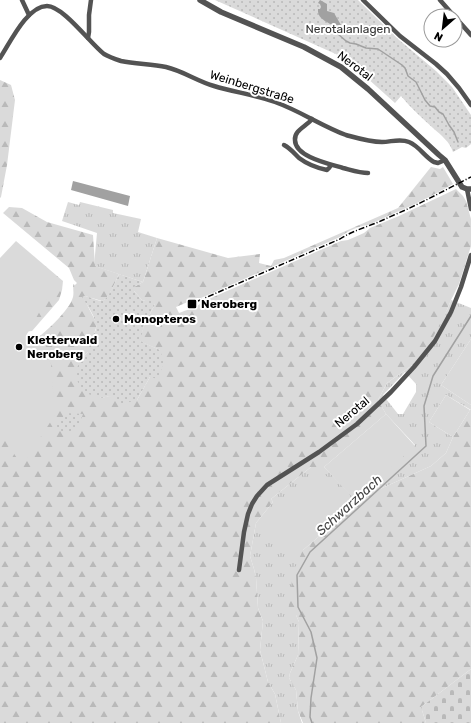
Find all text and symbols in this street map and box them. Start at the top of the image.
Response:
north arrow [423,8,463,48]
park label: Nerotalanlagen [305,22,391,36]
text: N [432,29,445,44]
street label: Nerotal [335,48,375,84]
street label: Weinbergstraße [208,68,296,107]
place label: Neroberg [201,297,257,311]
marker: Neroberg [186,298,198,310]
place label: Monopteros [124,312,196,326]
marker: Monopteros [111,314,121,324]
place label: Kletterwald Neroberg [27,333,97,361]
marker: Kletterwald Neroberg [14,342,24,352]
street label: Nerotal [332,394,372,430]
water label: Schwarzbach [313,472,385,538]

